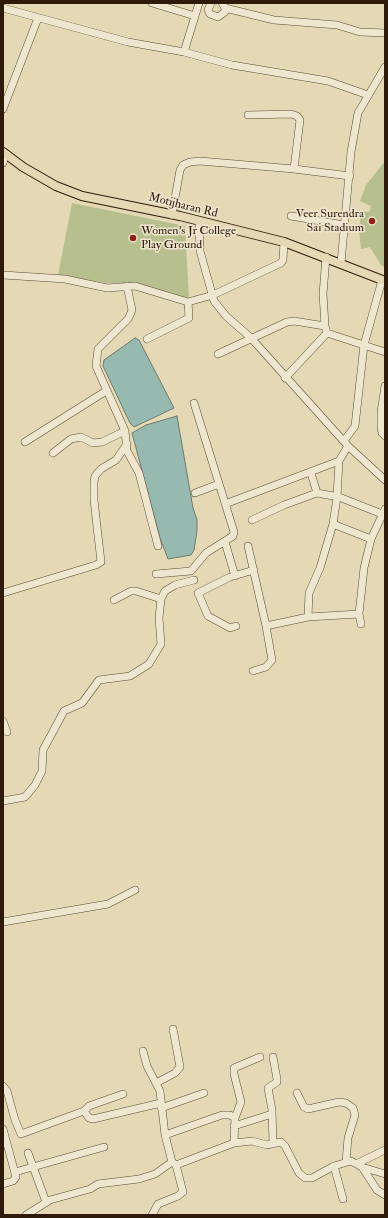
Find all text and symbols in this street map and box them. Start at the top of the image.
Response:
street label: Motijharan Rd [147,190,219,222]
place label: Veer Surendra Sai Stadium [296,207,364,235]
marker: Veer Surendra Sai Stadium [367,216,377,226]
place label: Women's Jr College Play Ground [141,224,236,252]
marker: Women's Jr College Play Ground [128,233,138,243]

